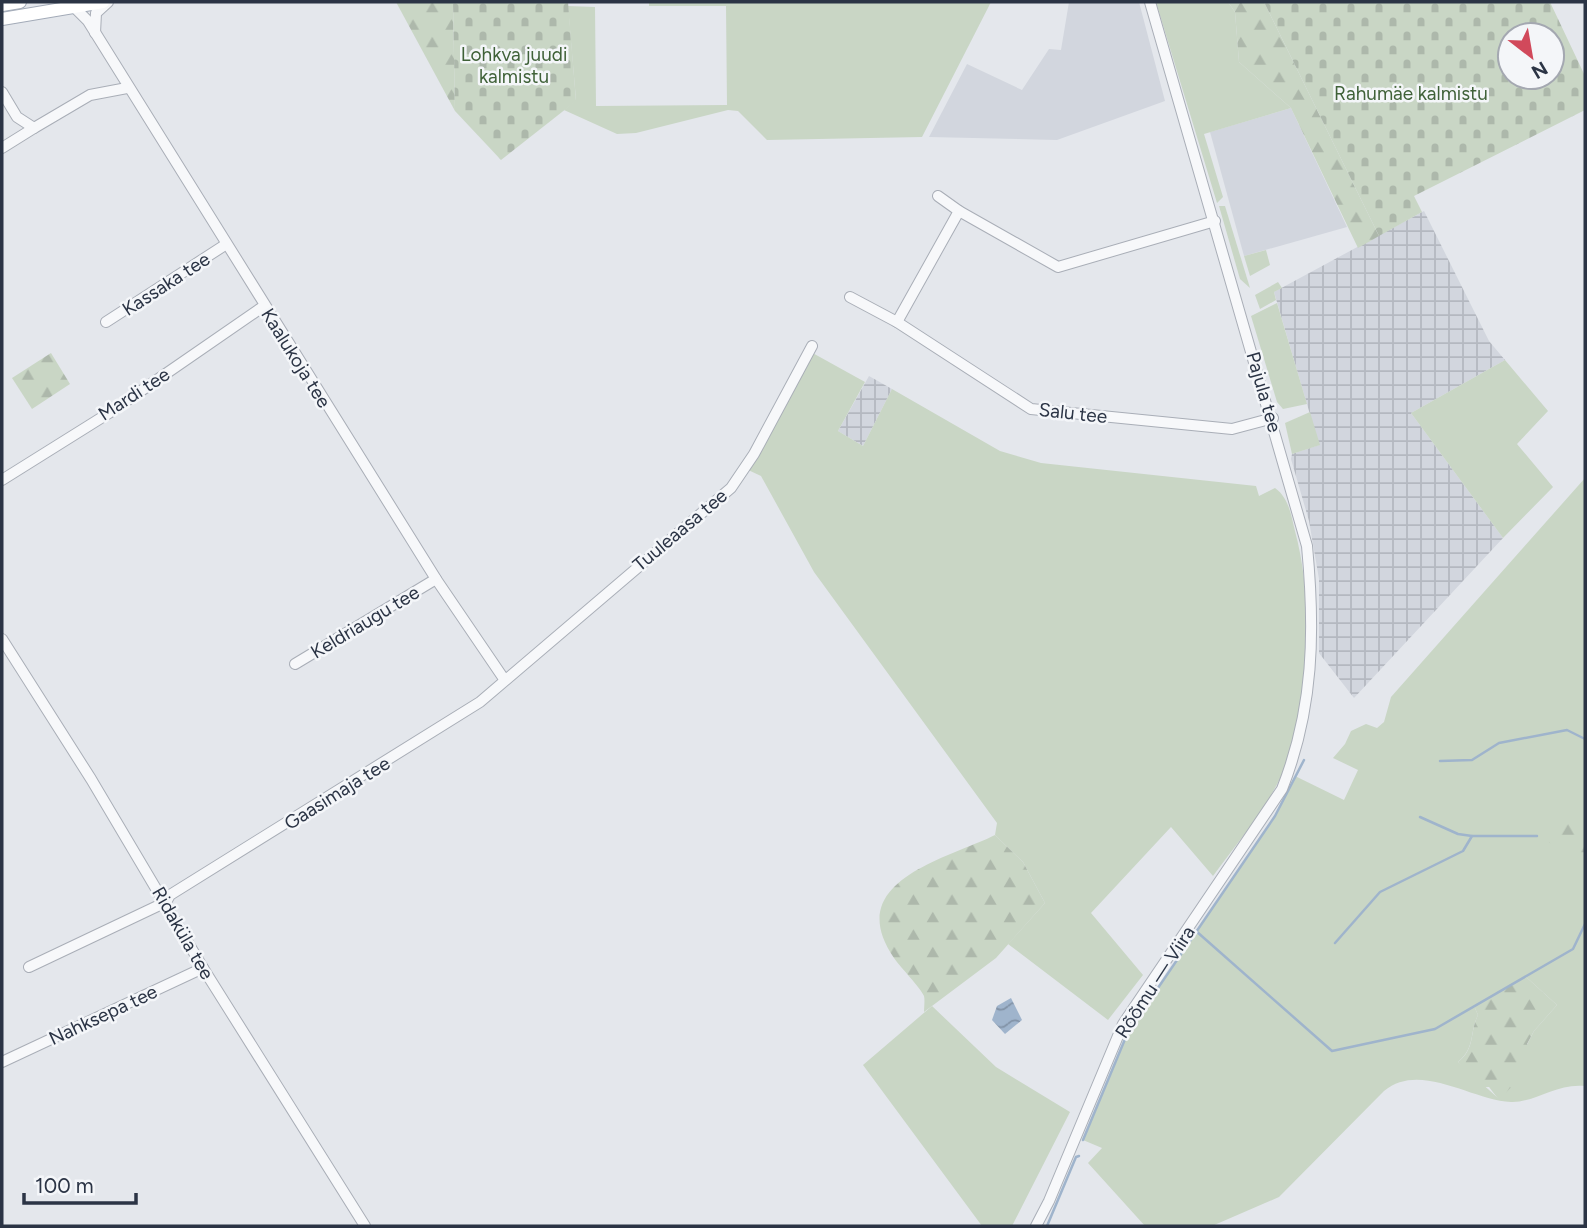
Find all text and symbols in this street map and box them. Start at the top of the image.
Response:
north arrow [1496,21,1566,91]
park label: Lohkva juudi kalmistu [461,43,567,88]
text: N [1527,57,1552,84]
park label: Rahumäe kalmistu [1334,82,1488,105]
street label: Kassaka tee [118,247,214,321]
street label: Kaalukoja tee [256,304,336,412]
street label: Pajula tee [1242,349,1286,435]
street label: Mardi tee [94,362,174,426]
street label: Salu tee [1038,398,1108,428]
street label: Tuuleaasa tee [628,484,732,576]
street label: Keldriaugu tee [307,581,423,663]
street label: Gaasimaja tee [280,751,394,835]
street label: Ridaküla tee [147,882,219,984]
street label: Rõõmu — Viira [1110,922,1200,1042]
street label: Nahksepa tee [45,980,161,1050]
scale bar [24,1162,136,1206]
text: 100 m [35,1173,94,1198]

